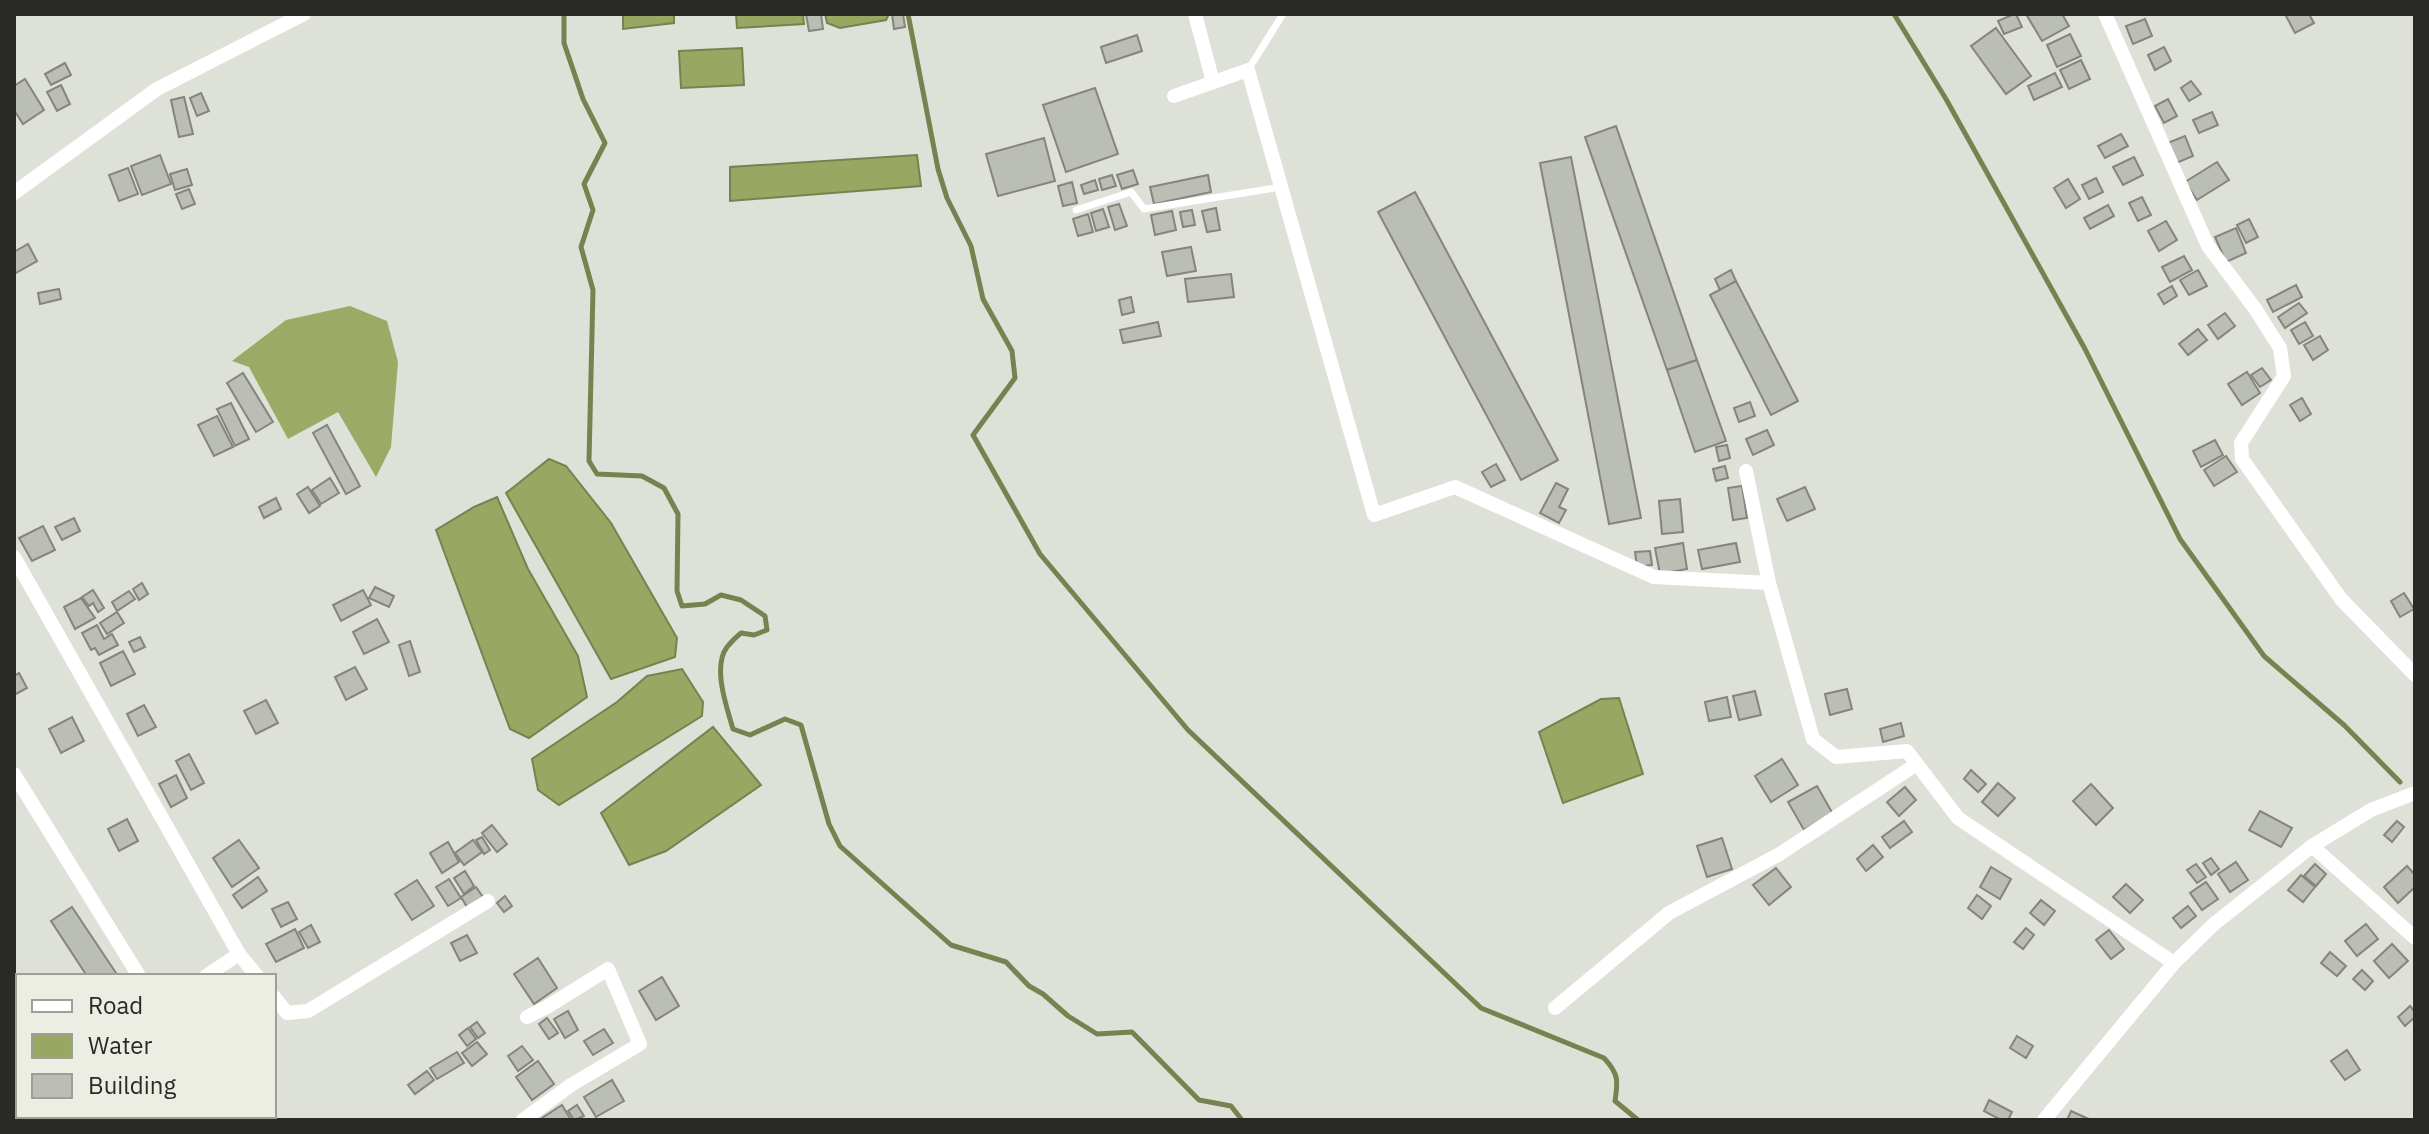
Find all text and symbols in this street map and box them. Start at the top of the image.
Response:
legend [16,974,276,1118]
text: Road [88,989,143,1021]
text: Water [88,1029,152,1061]
text: Building [88,1069,176,1101]

